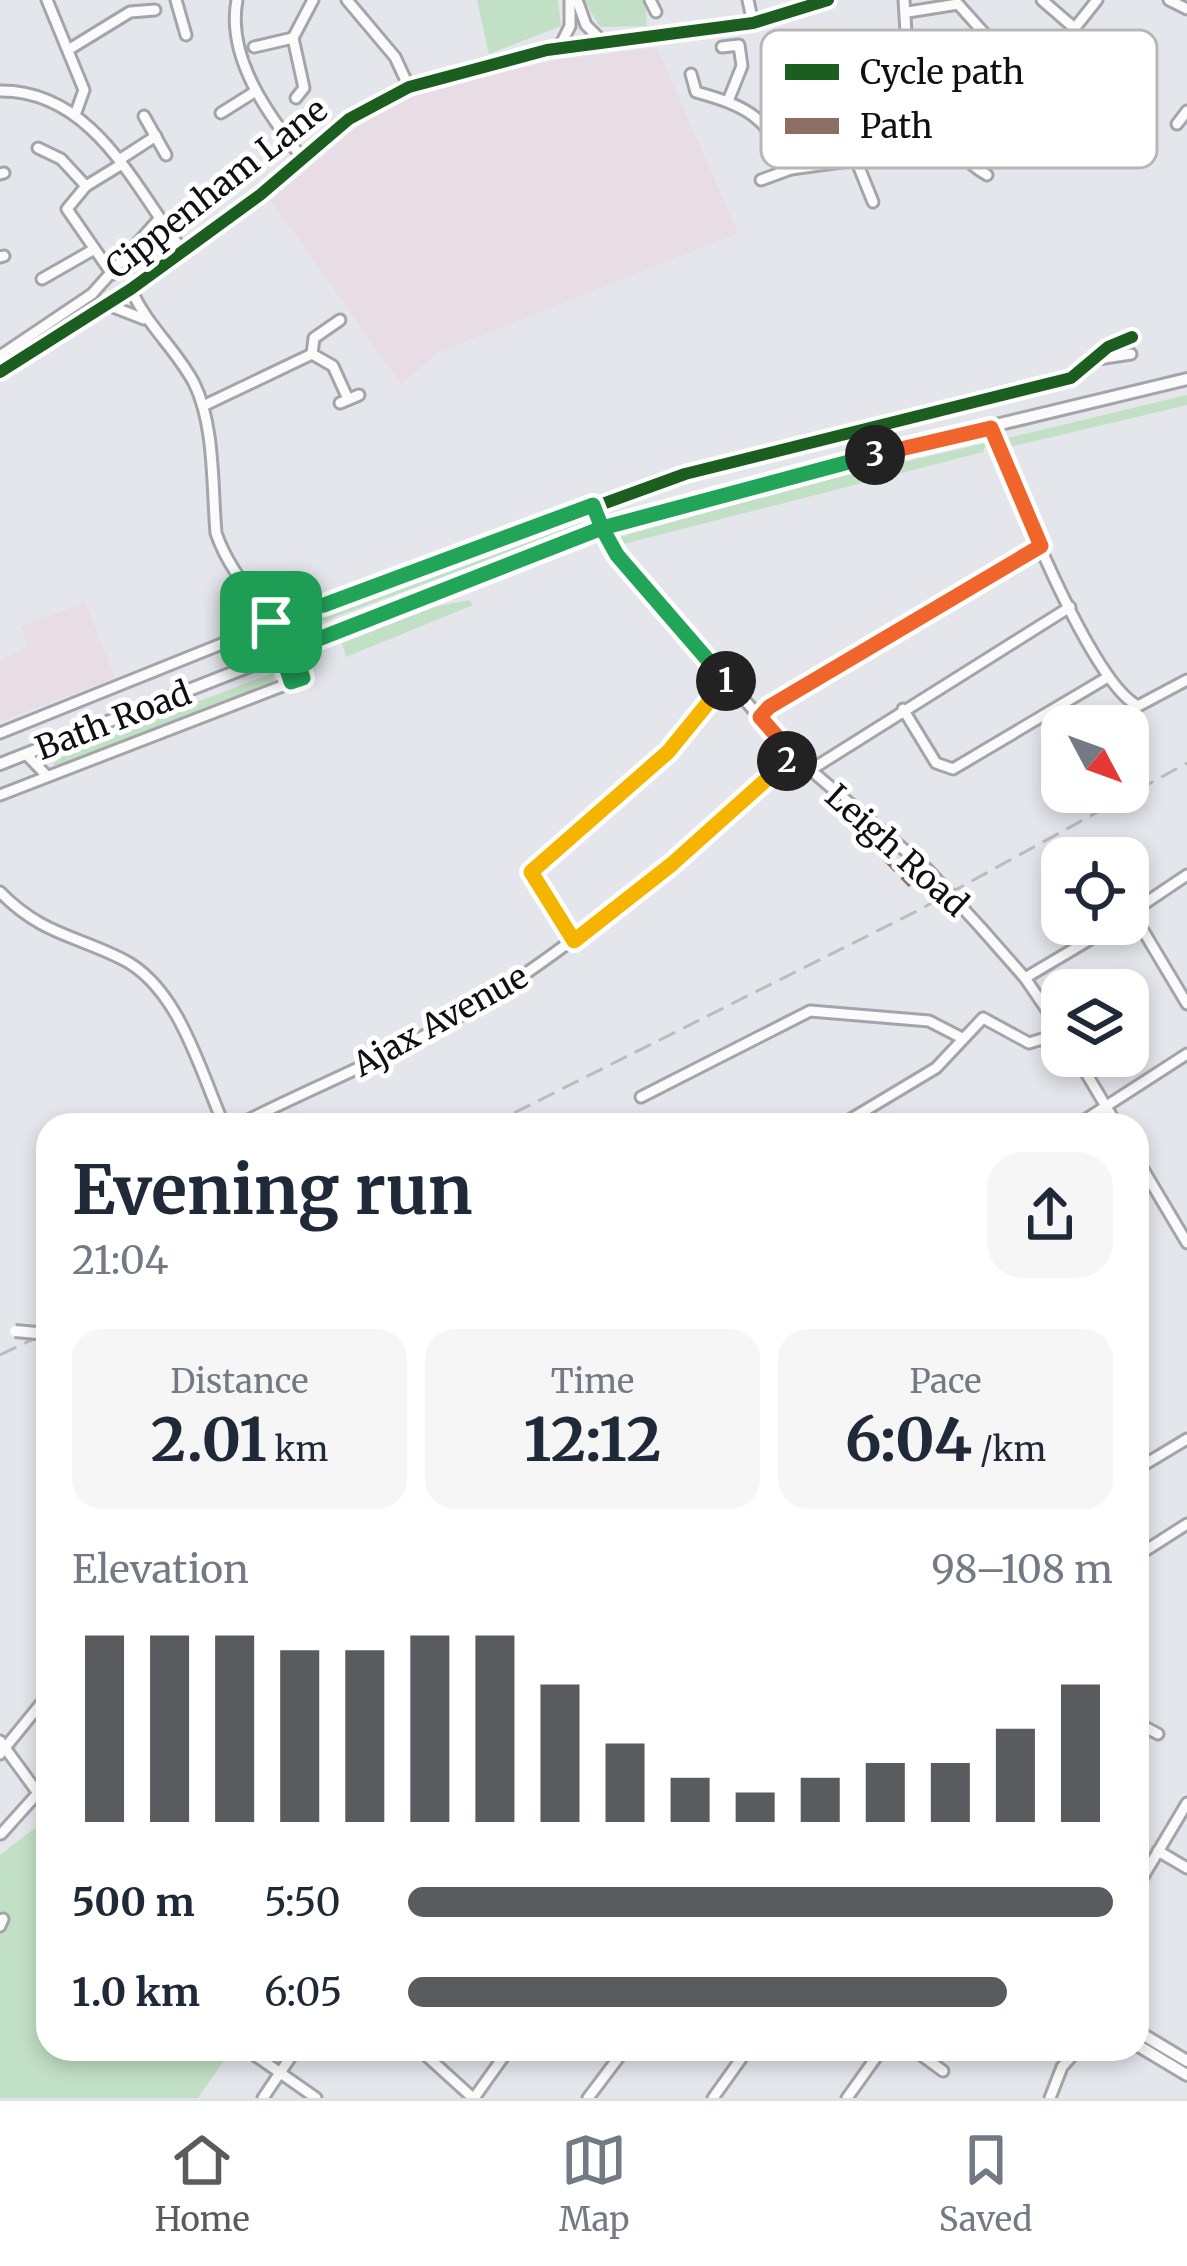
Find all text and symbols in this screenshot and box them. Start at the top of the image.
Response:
legend [761,30,1157,168]
text: Cycle path [860,52,1024,93]
street label: Cippenham Lane [97,89,335,288]
text: Path [860,106,933,147]
pin: 3 [845,425,905,485]
text: 3 [866,434,884,475]
pin [220,571,322,673]
icon: arrive [238,589,304,655]
pin: 1 [696,651,756,711]
text: 1 [718,660,734,701]
street label: Bath Road [30,672,197,769]
north arrow [1041,705,1149,813]
map controls [1041,705,1149,1077]
pin: 2 [757,731,817,791]
text: 2 [777,740,797,781]
street label: Leigh Road [817,776,976,925]
button: locate [1041,837,1149,945]
street label: Ajax Avenue [345,956,535,1086]
button: layers [1041,969,1149,1077]
text: Evening run [72,1149,473,1232]
button: share [987,1152,1113,1278]
text: 21:04 [72,1236,168,1285]
text: Distance [171,1361,308,1402]
text: Time [551,1361,634,1402]
text: Pace [909,1361,982,1402]
text: 2.01 [151,1402,267,1477]
text: 12:12 [523,1402,662,1477]
text: 6:04 [845,1402,972,1477]
text: km [267,1429,328,1470]
text: /km [972,1429,1046,1470]
text: Elevation [72,1545,249,1594]
text: 98–108 m [931,1545,1113,1594]
text: 500 m [72,1878,195,1927]
text: 5:50 [264,1878,341,1927]
text: 1.0 km [72,1968,200,2017]
text: 6:05 [264,1968,342,2017]
tab: Home [155,2127,250,2240]
tab: Map [559,2127,629,2240]
tab: Saved [939,2127,1032,2240]

